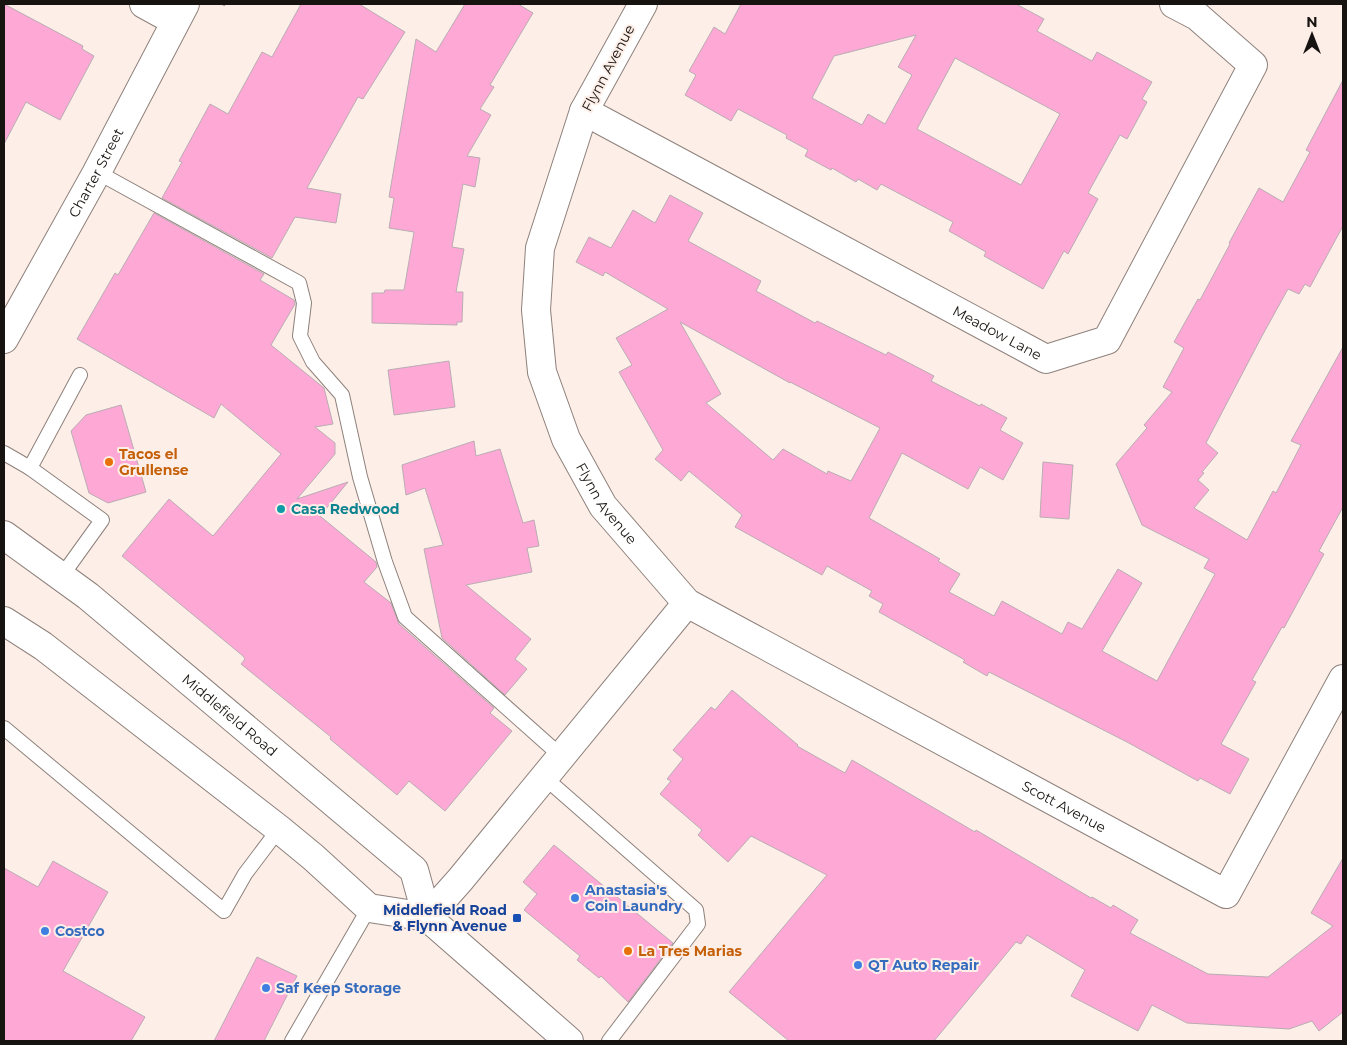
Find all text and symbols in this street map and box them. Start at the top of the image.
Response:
north arrow [1287,10,1337,60]
text: N [1306,13,1318,31]
street label: Flynn Avenue [578,22,638,114]
street label: Charter Street [64,125,128,221]
street label: Meadow Lane [950,302,1045,364]
place label: Tacos el Grullense [119,445,189,479]
marker: Tacos el Grullense [103,456,115,468]
street label: Flynn Avenue [572,460,641,548]
place label: Casa Redwood [291,500,400,518]
marker: Casa Redwood [275,503,287,515]
street label: Middlefield Road [178,670,281,760]
street label: Scott Avenue [1019,777,1109,837]
place label: Anastasia's Coin Laundry [584,881,683,915]
marker: Anastasia's Coin Laundry [569,892,581,904]
place label: Middlefield Road & Flynn Avenue [383,901,507,935]
marker: Middlefield Road & Flynn Avenue [511,912,523,924]
place label: Costco [55,922,105,940]
marker: Costco [39,925,51,937]
place label: La Tres Marias [638,942,743,960]
marker: La Tres Marias [622,945,634,957]
place label: QT Auto Repair [868,956,979,974]
marker: QT Auto Repair [852,959,864,971]
place label: Saf Keep Storage [276,979,401,997]
marker: Saf Keep Storage [260,982,272,994]

